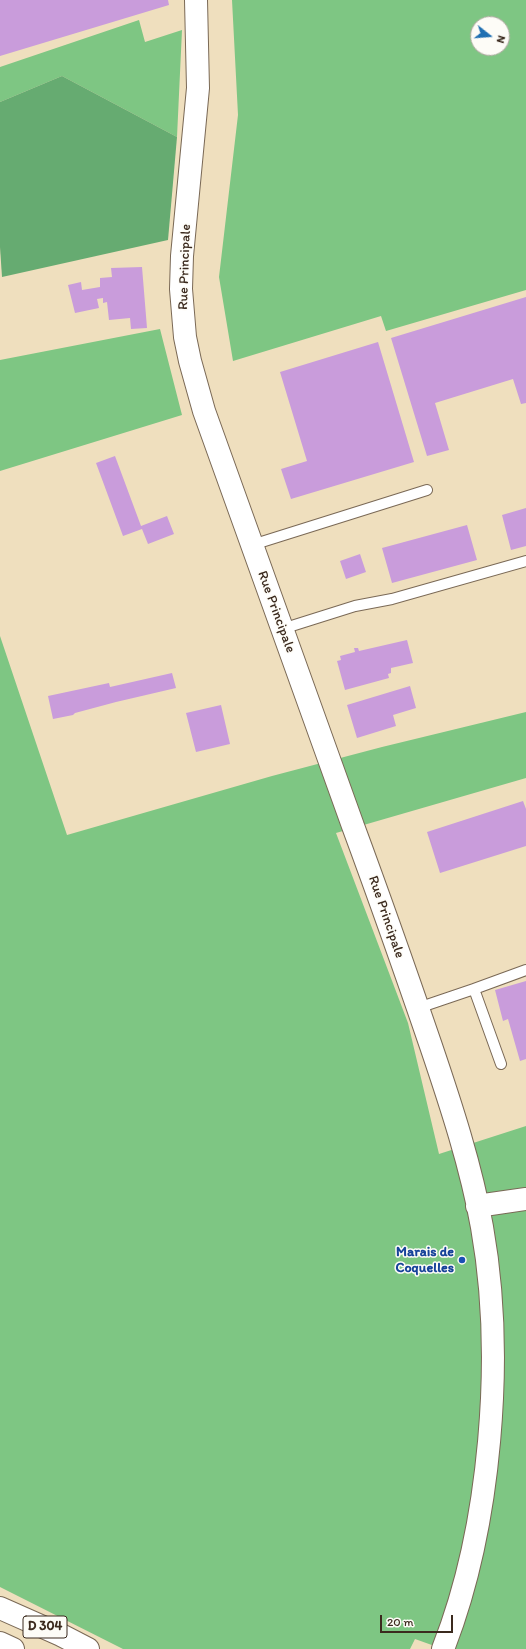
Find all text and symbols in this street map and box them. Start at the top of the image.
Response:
north arrow [470,16,510,56]
text: N [494,34,508,45]
street label: Rue Principale [175,224,195,310]
street label: Rue Principale [253,569,299,655]
street label: Rue Principale [364,874,408,960]
place label: Marais de Coquelles [395,1244,454,1276]
marker: Marais de Coquelles [457,1255,467,1265]
scale bar [382,1607,455,1633]
text: 20 m [387,1615,414,1629]
road number: D 304 [23,1616,67,1638]

